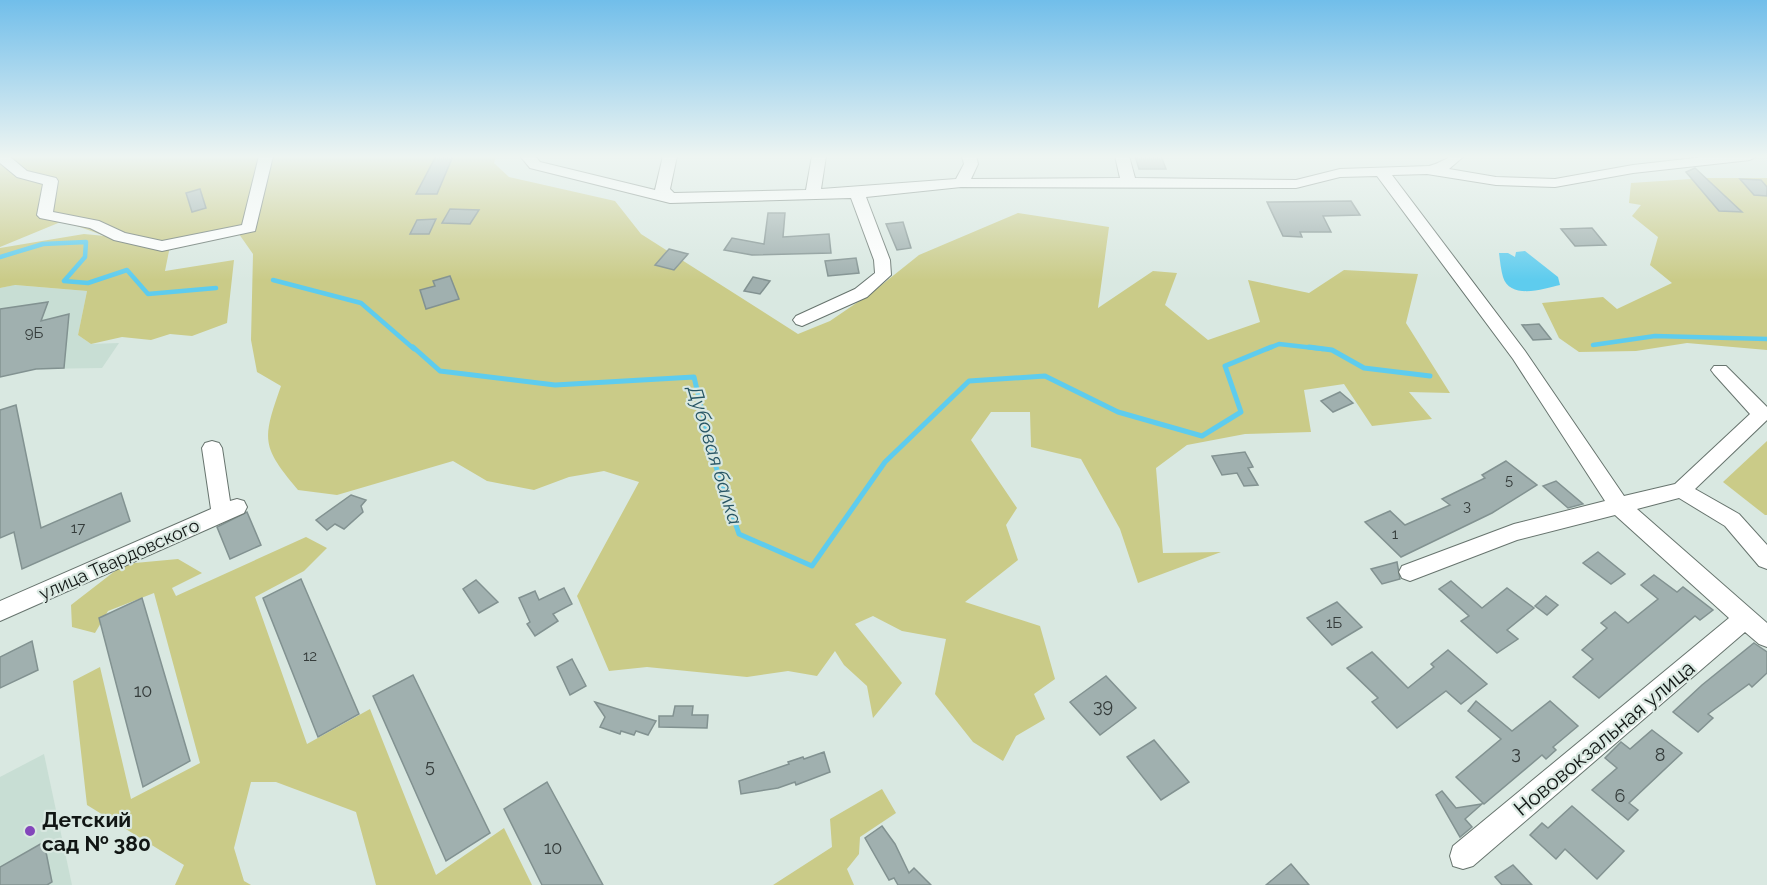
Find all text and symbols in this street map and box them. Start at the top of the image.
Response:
house number: 9Б [25,324,44,342]
water label: Дубовая балка [682,381,748,528]
house number: 5 [1505,471,1513,489]
house number: 3 [1463,497,1471,515]
street label: улица Твардовского [36,514,203,604]
house number: 17 [71,519,85,537]
house number: 1 [1392,525,1399,543]
house number: 1Б [1326,614,1342,632]
house number: 12 [303,647,317,665]
street label: Нововокзальная улица [1509,655,1699,821]
house number: 10 [134,680,152,701]
house number: 39 [1093,695,1113,716]
house number: 3 [1511,742,1521,763]
house number: 8 [1655,744,1665,765]
house number: 5 [425,755,435,776]
house number: 6 [1615,785,1626,806]
place label: Детский сад № 380 [42,807,151,856]
marker: Детский сад № 380 [23,824,37,838]
house number: 10 [544,837,562,858]

